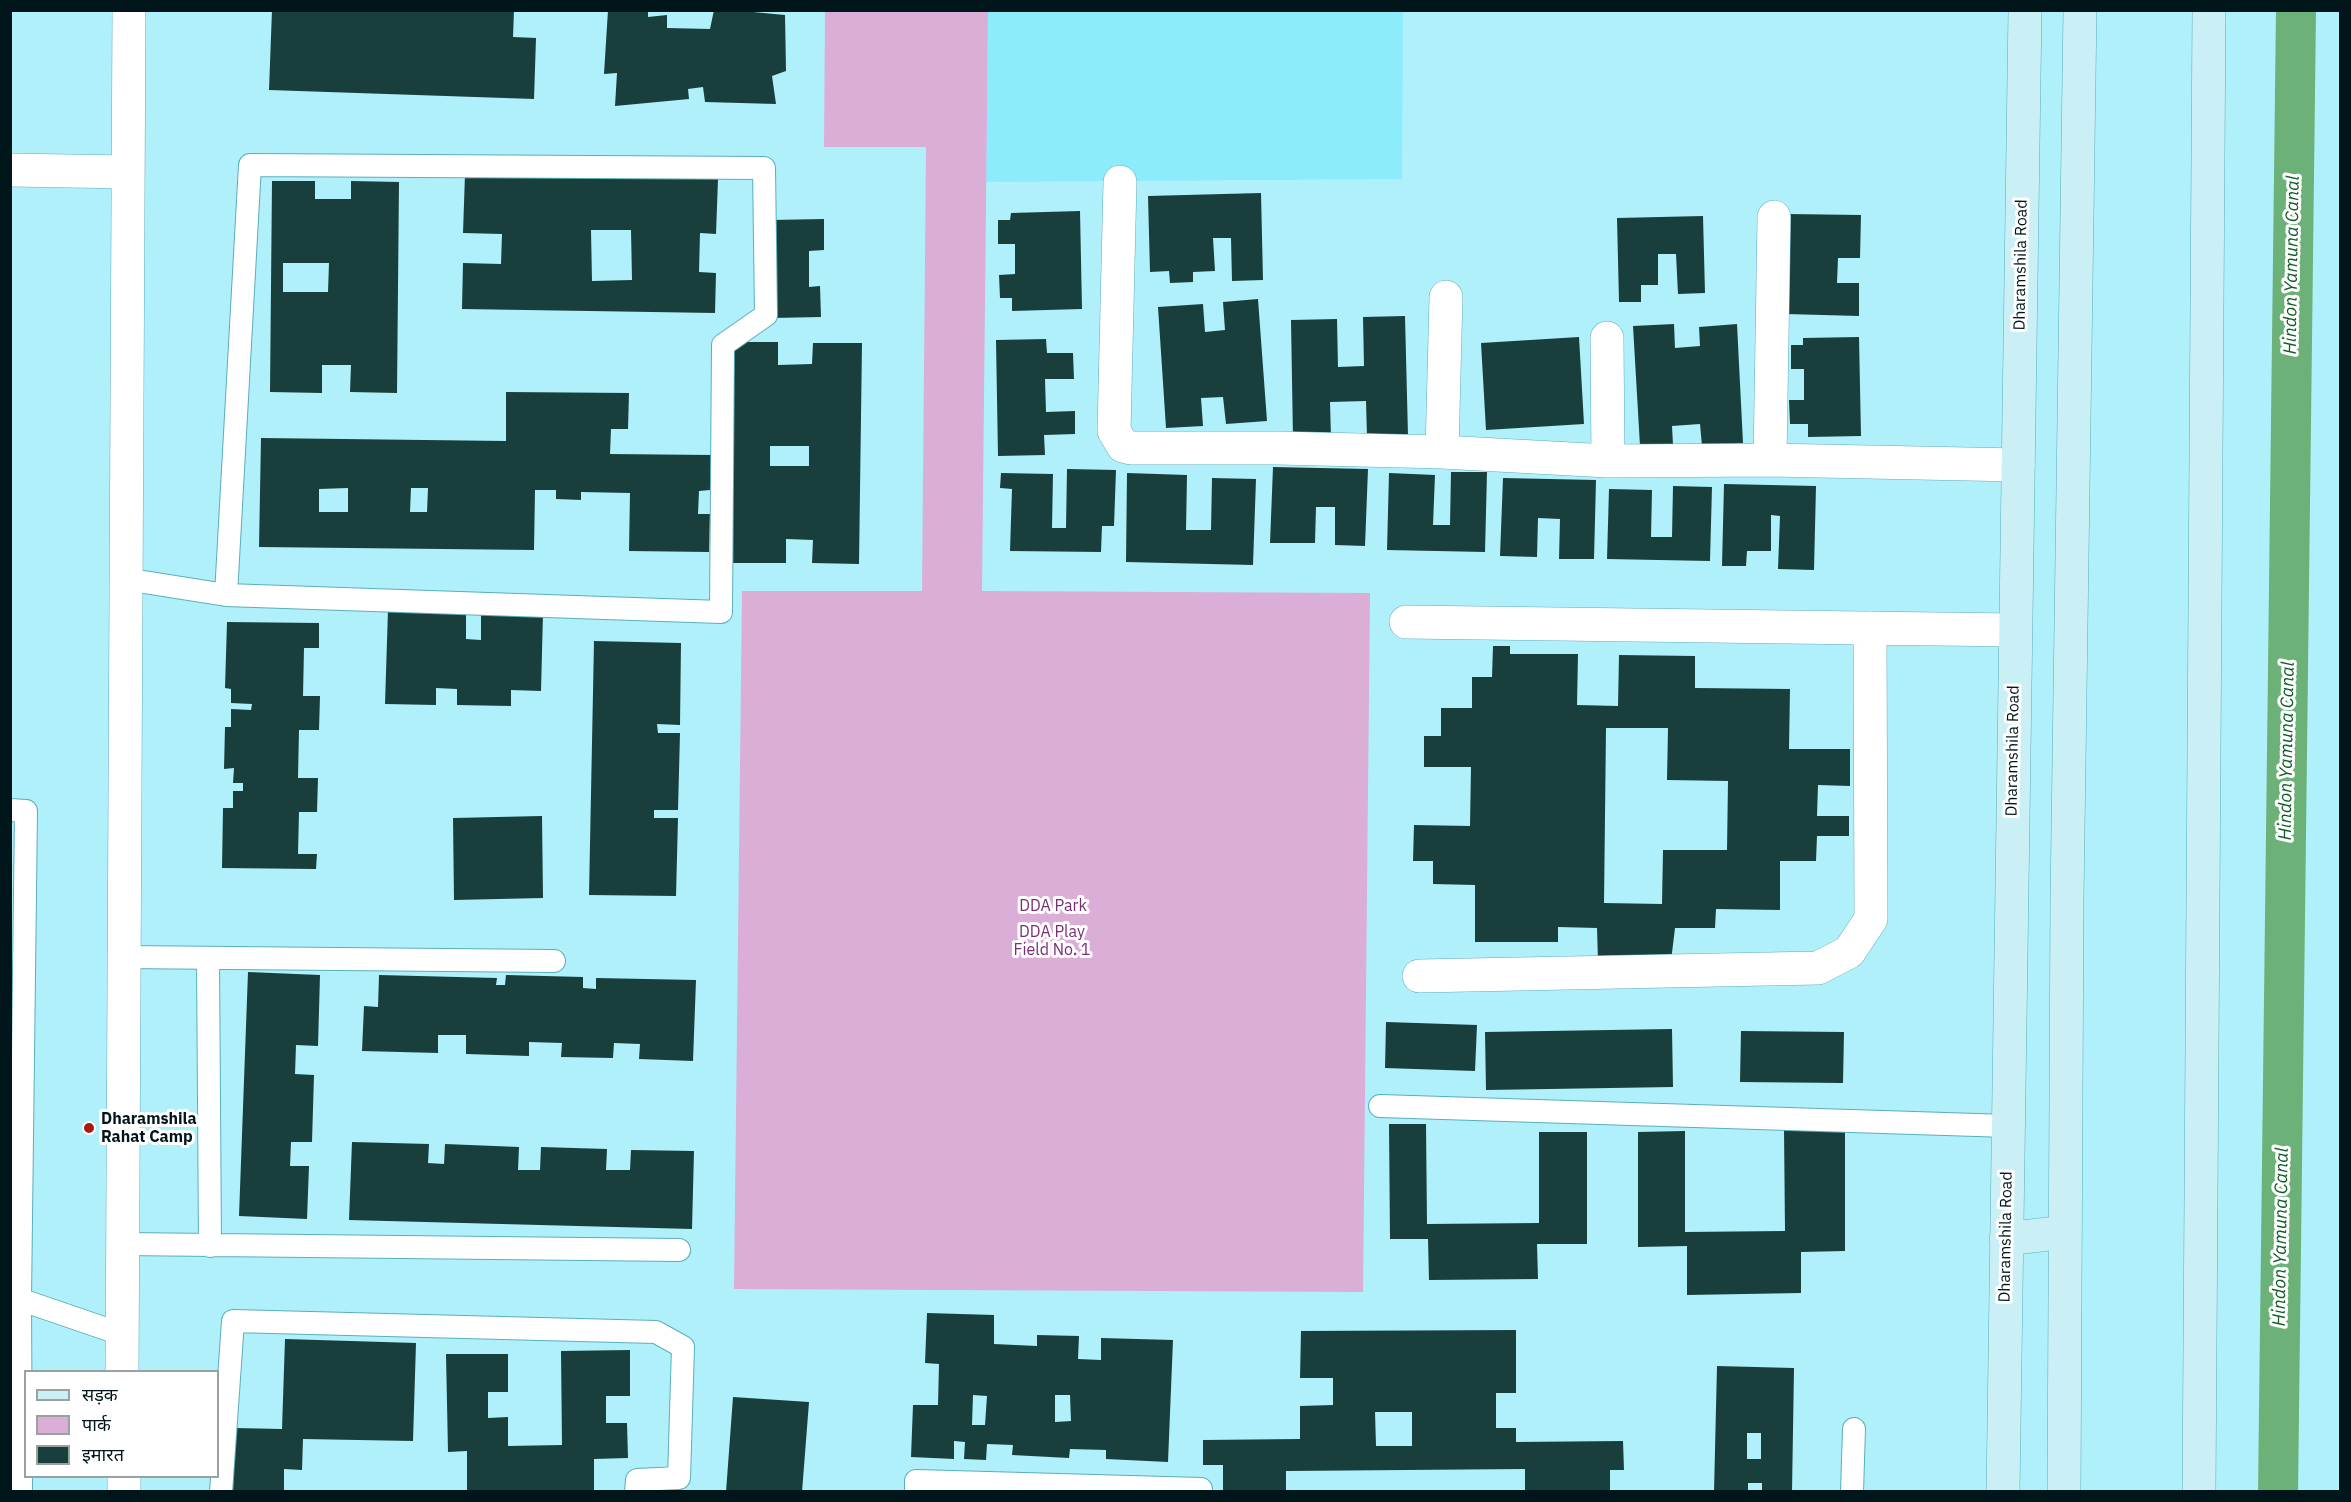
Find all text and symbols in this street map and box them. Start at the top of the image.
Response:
water label: Hindon Yamuna Canal [2280,175,2304,355]
street label: Dharamshila Road [2010,199,2032,331]
water label: Hindon Yamuna Canal [2275,661,2299,841]
street label: Dharamshila Road [2002,685,2024,817]
park label: DDA Park [1019,896,1087,916]
park label: DDA Play Field No. 1 [1014,922,1090,960]
place label: Dharamshila Rahat Camp [101,1109,197,1147]
marker: Dharamshila Rahat Camp [82,1121,96,1135]
water label: Hindon Yamuna Canal [2269,1147,2293,1327]
street label: Dharamshila Road [1995,1171,2017,1303]
legend [24,1370,219,1478]
text: सड़क [82,1383,118,1406]
text: पार्क [82,1413,111,1436]
text: इमारत [82,1443,124,1466]

